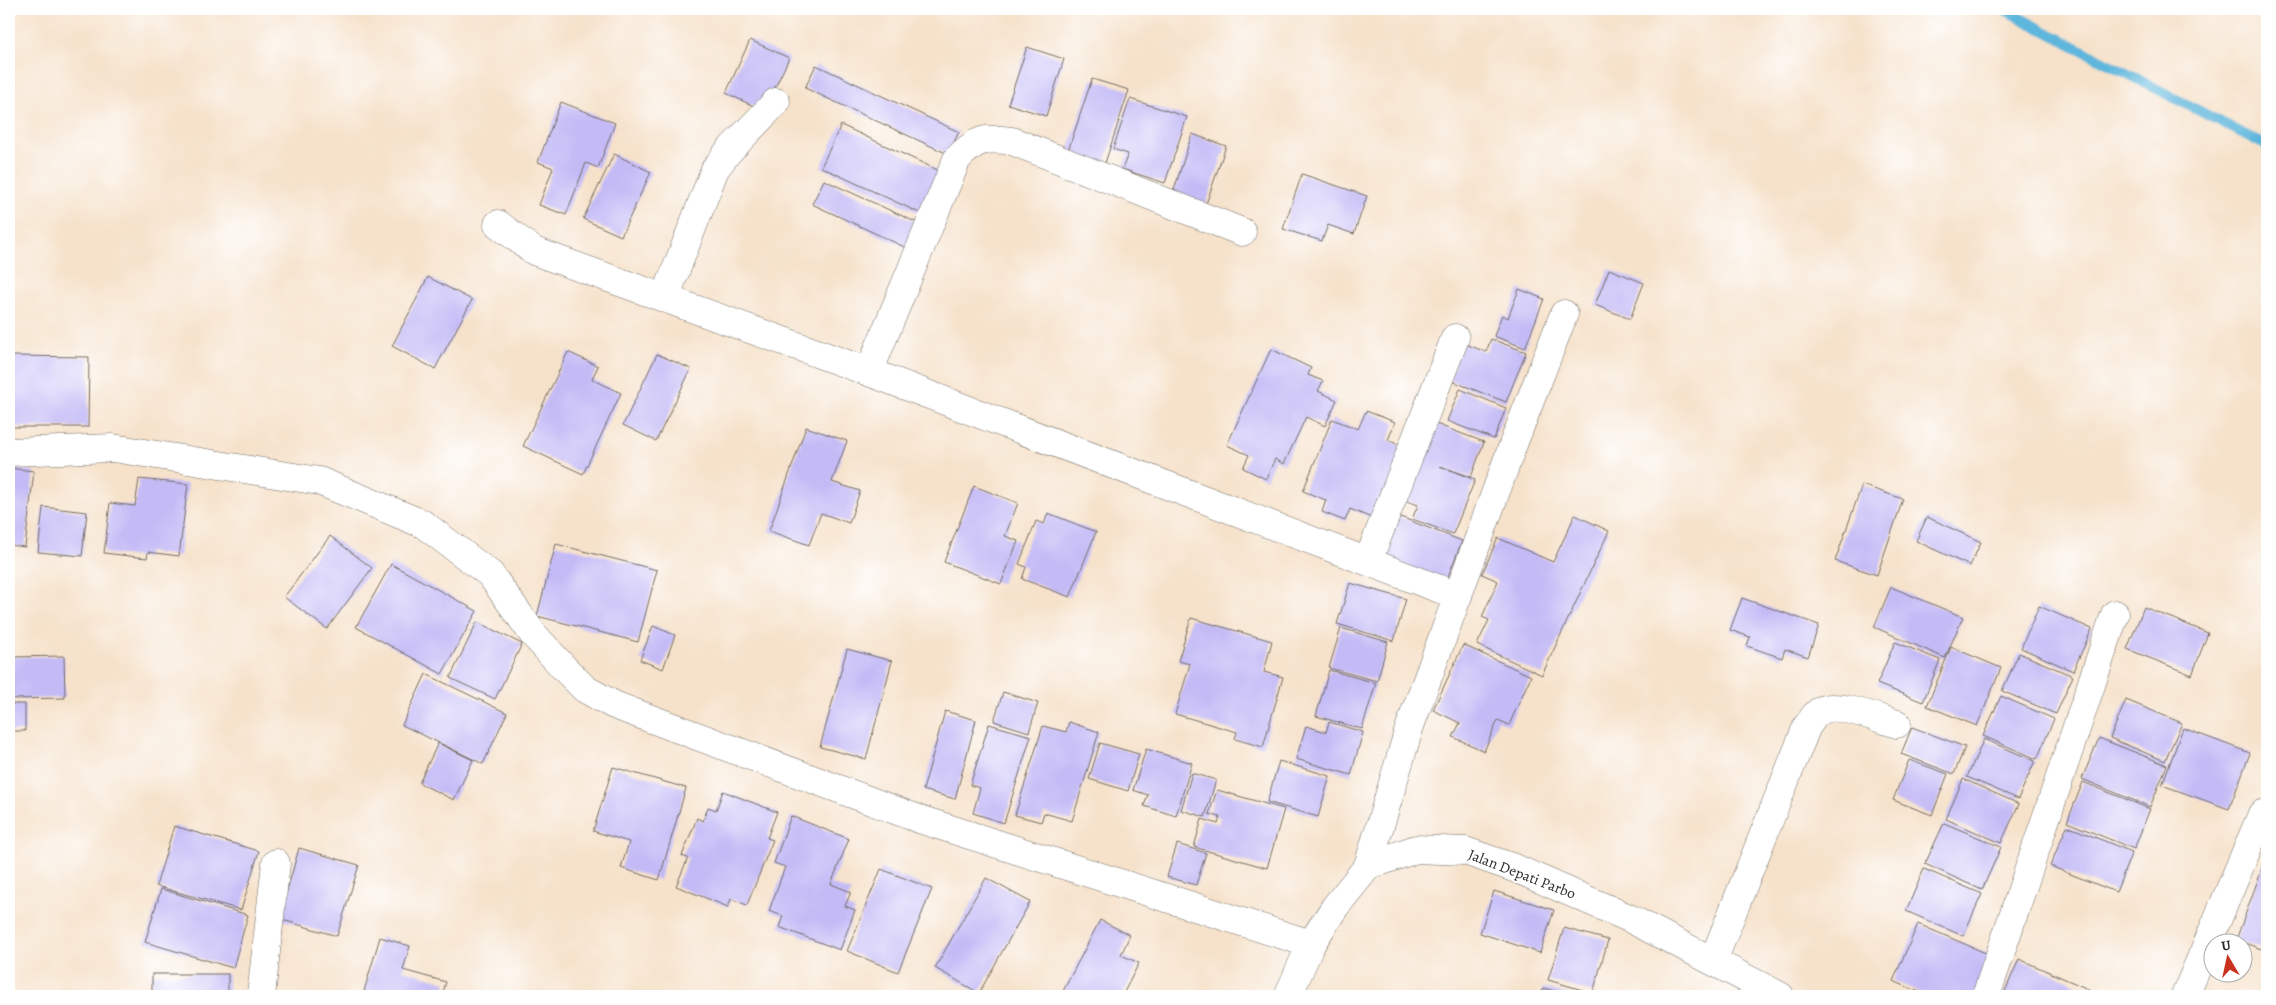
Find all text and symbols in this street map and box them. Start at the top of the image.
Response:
street label: Jalan Depati Parbo [1465,844,1579,904]
north arrow [2204,932,2254,982]
text: U [2220,936,2232,956]

